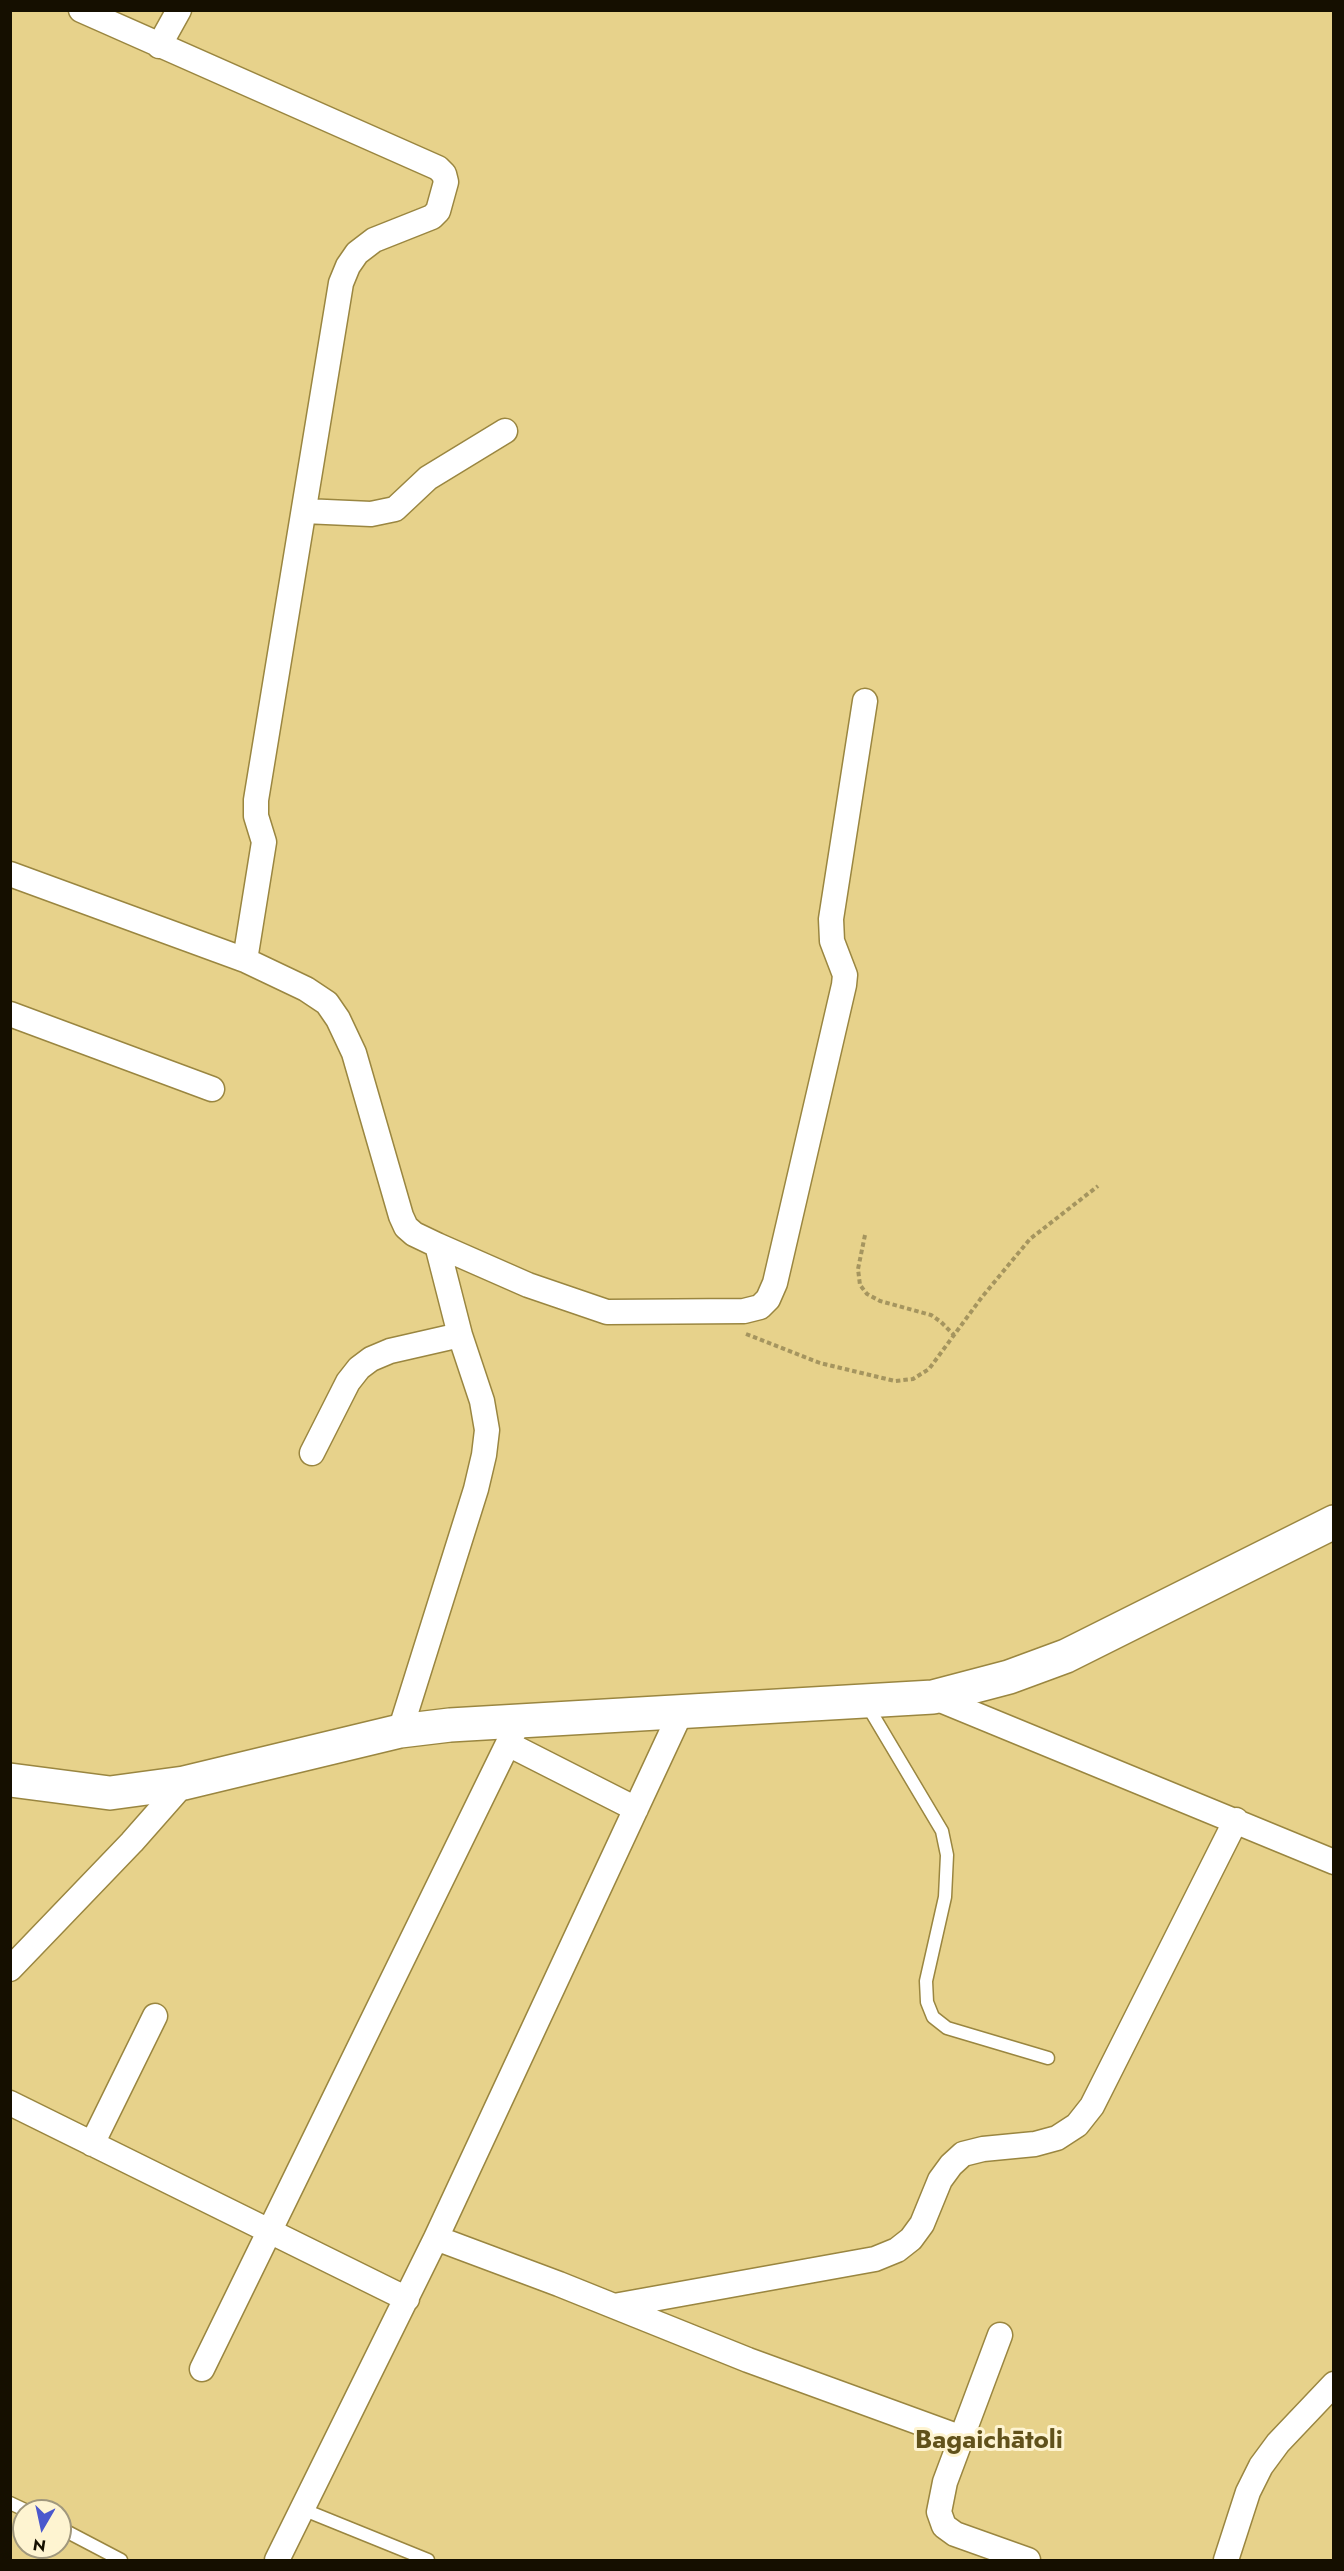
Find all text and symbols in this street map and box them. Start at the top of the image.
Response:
district label: Bagaichātoli [915,2426,1063,2458]
north arrow [12,2499,72,2559]
text: N [31,2533,47,2558]

